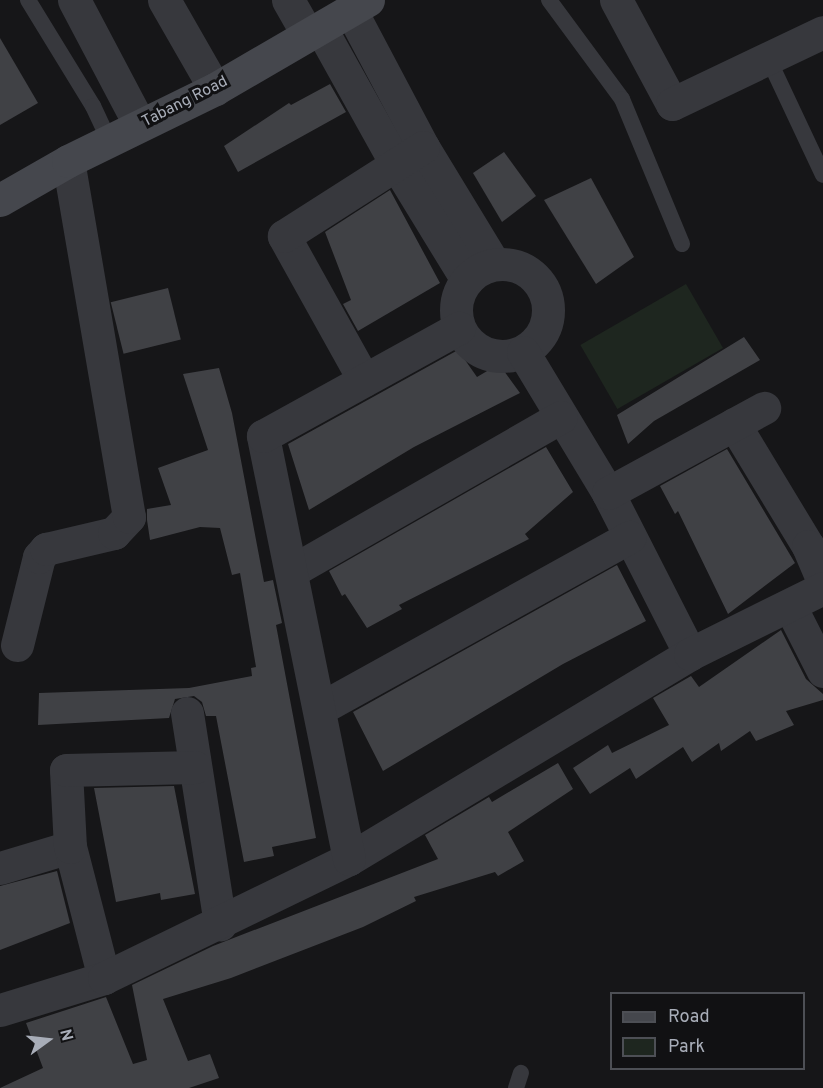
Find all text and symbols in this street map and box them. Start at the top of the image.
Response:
street label: Tabang Road [139,72,231,132]
legend [610,992,805,1070]
text: Road [668,1006,710,1029]
north arrow [18,1010,78,1070]
text: N [54,1027,77,1043]
text: Park [668,1036,705,1059]

